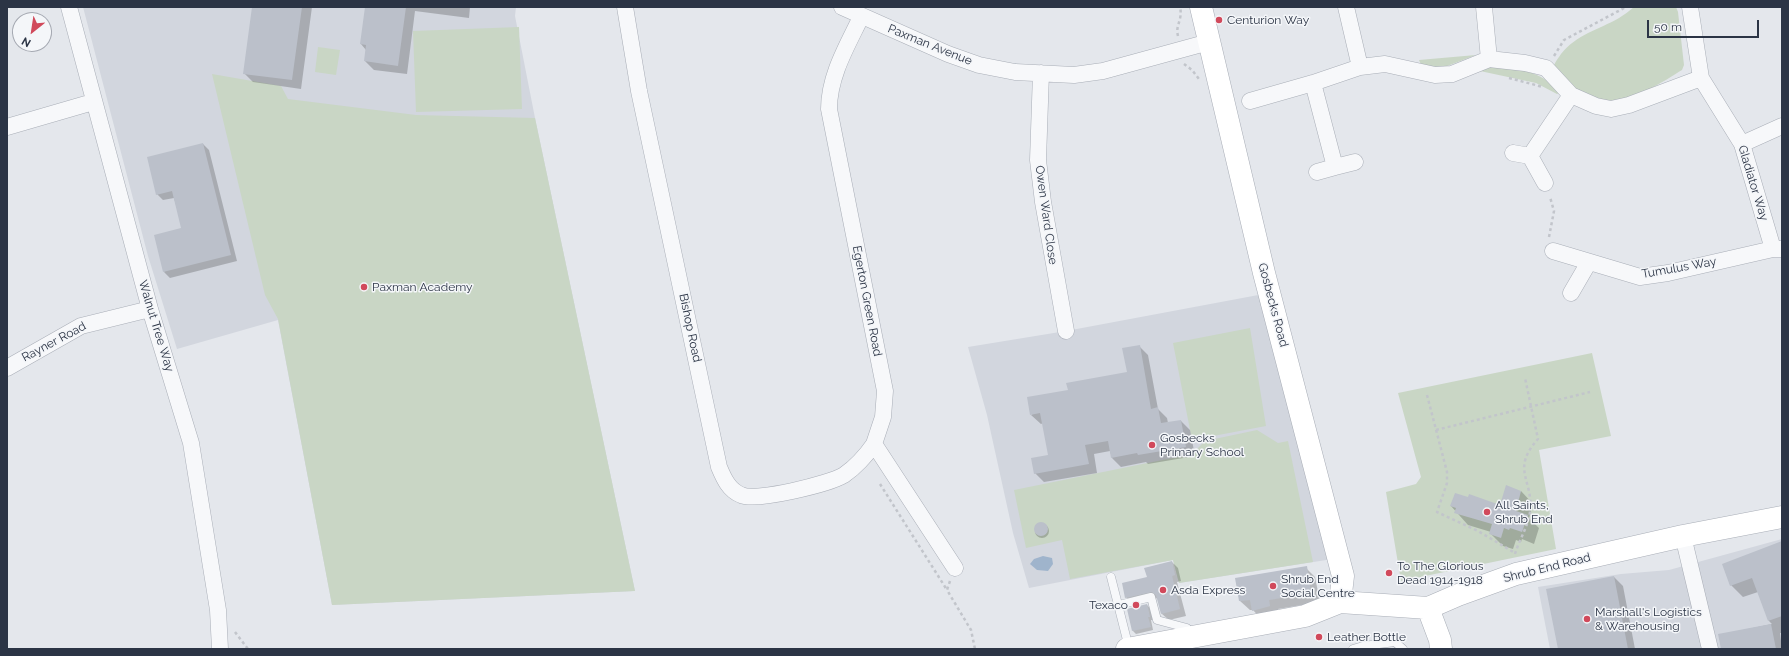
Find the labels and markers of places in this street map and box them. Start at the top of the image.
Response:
place label: Centurion Way [1227,13,1309,27]
marker: Centurion Way [1214,15,1224,25]
place label: Paxman Academy [372,280,473,294]
marker: Paxman Academy [359,282,369,292]
place label: Gosbecks Primary School [1160,431,1244,459]
marker: Gosbecks Primary School [1147,440,1157,450]
place label: All Saints, Shrub End [1495,498,1553,526]
marker: All Saints, Shrub End [1482,507,1492,517]
place label: To The Glorious Dead 1914-1918 [1397,559,1483,587]
marker: To The Glorious Dead 1914-1918 [1384,568,1394,578]
place label: Shrub End Social Centre [1281,572,1355,600]
marker: Shrub End Social Centre [1268,581,1278,591]
place label: Asda Express [1171,583,1245,597]
marker: Asda Express [1158,585,1168,595]
place label: Texaco [1089,598,1128,612]
marker: Texaco [1131,600,1141,610]
place label: Marshall's Logistics & Warehousing [1595,605,1702,633]
marker: Marshall's Logistics & Warehousing [1582,614,1592,624]
place label: Leather Bottle [1327,630,1406,644]
marker: Leather Bottle [1314,632,1324,642]

